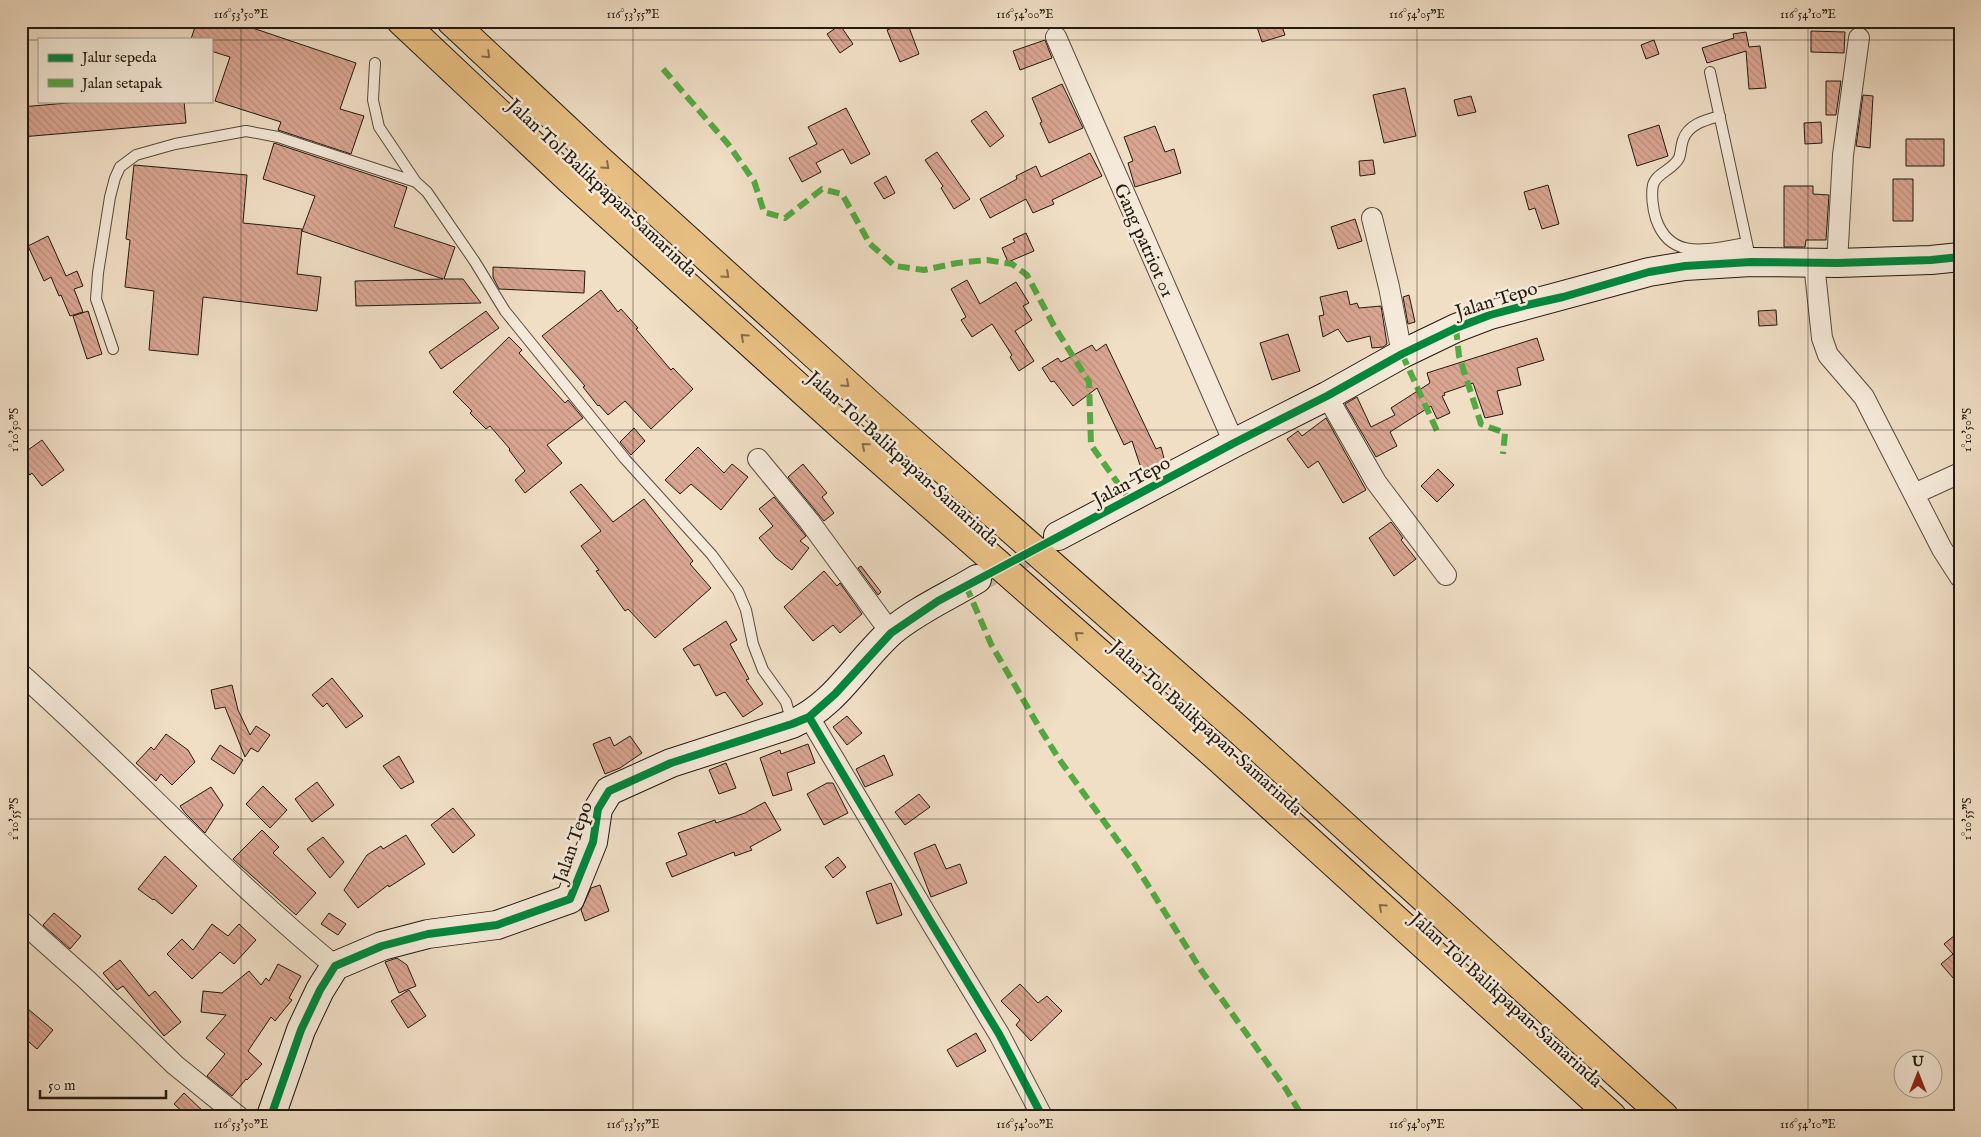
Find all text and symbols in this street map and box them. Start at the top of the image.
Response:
text: 116°53'50"E [214,7,268,22]
text: 116°53'55"E [607,7,659,22]
text: 116°54'00"E [996,7,1054,22]
text: 116°54'05"E [1389,7,1445,22]
text: 116°54'10"E [1780,7,1836,22]
legend [38,38,212,102]
text: Jalur sepeda [80,48,157,67]
one-way arrow [481,49,490,58]
text: Jalan setapak [80,74,163,93]
street label: Jalan Tol Balikpapan–Samarinda [500,93,702,283]
one-way arrow [600,160,609,169]
street label: Gang patriot 01 [1107,180,1179,301]
one-way arrow [720,269,729,278]
street label: Jalan Tepo [1451,277,1541,325]
one-way arrow [740,334,749,343]
street label: Jalan Tol Balikpapan–Samarinda [800,365,1004,553]
one-way arrow [841,378,850,387]
text: 1°10'50"S [7,408,22,452]
text: 1°10'50"S [1960,408,1975,452]
one-way arrow [861,443,870,452]
street label: Jalan Tepo [1087,451,1175,513]
one-way arrow [1075,632,1084,641]
street label: Jalan Tol Balikpapan–Samarinda [1103,634,1307,822]
text: 1°10'55"S [7,798,22,840]
text: 1°10'55"S [1960,798,1975,840]
street label: Jalan Tepo [548,799,599,888]
one-way arrow [1378,904,1387,913]
street label: Jalan Tol Balikpapan–Samarinda [1403,906,1607,1094]
north arrow [1894,1050,1944,1100]
text: U [1911,1053,1925,1071]
scale bar [40,1067,166,1099]
text: 50 m [48,1076,76,1095]
text: 116°53'50"E [214,1117,268,1132]
text: 116°53'55"E [607,1117,659,1132]
text: 116°54'00"E [996,1117,1054,1132]
text: 116°54'05"E [1389,1117,1445,1132]
text: 116°54'10"E [1780,1117,1836,1132]

